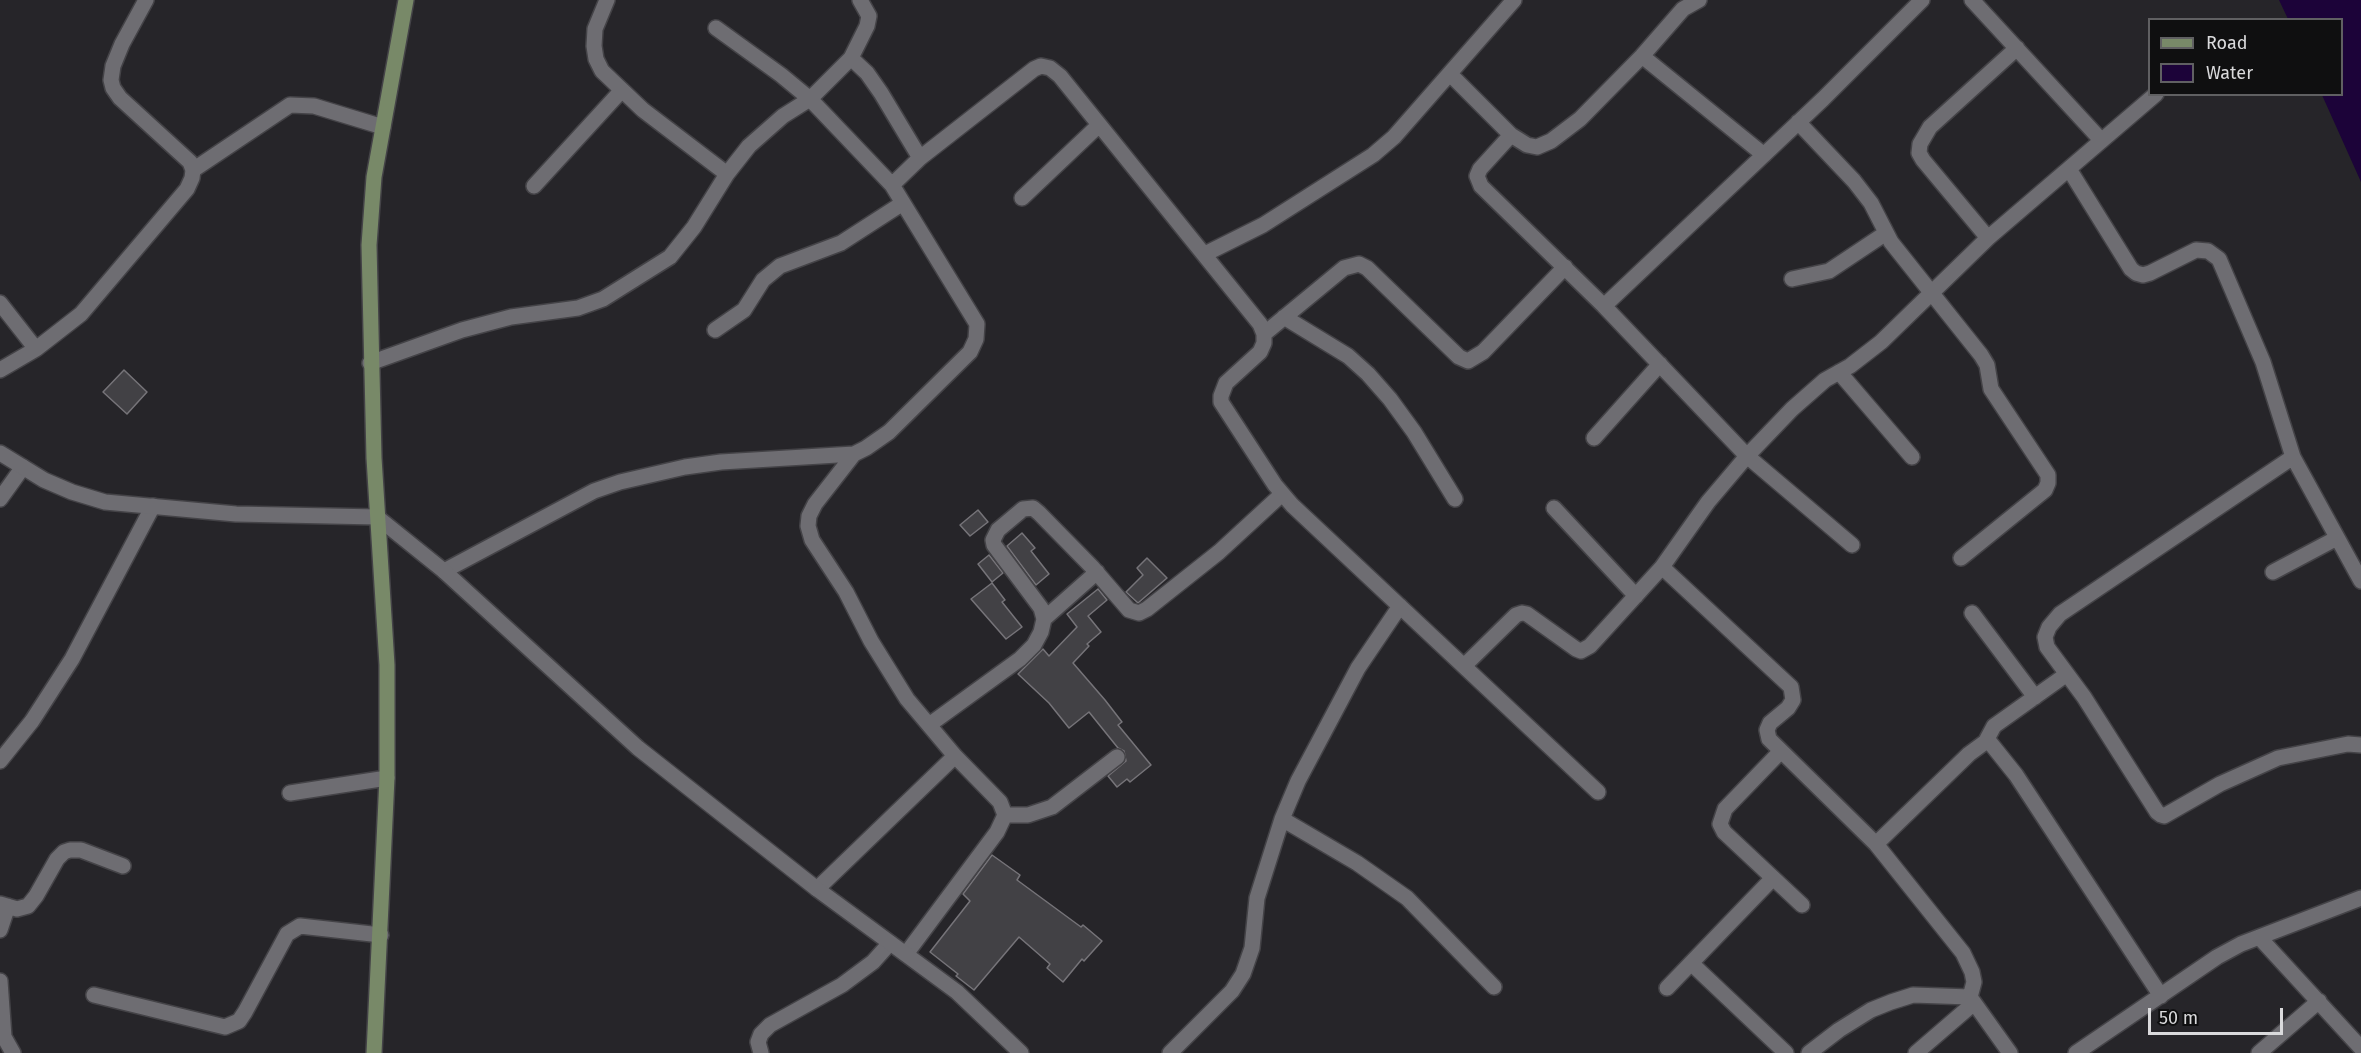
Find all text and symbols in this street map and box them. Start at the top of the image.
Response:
legend [2148,18,2343,96]
text: Road [2206,32,2248,54]
text: Water [2206,62,2253,84]
scale bar [2151,996,2286,1034]
text: 50 m [2159,1007,2198,1029]

